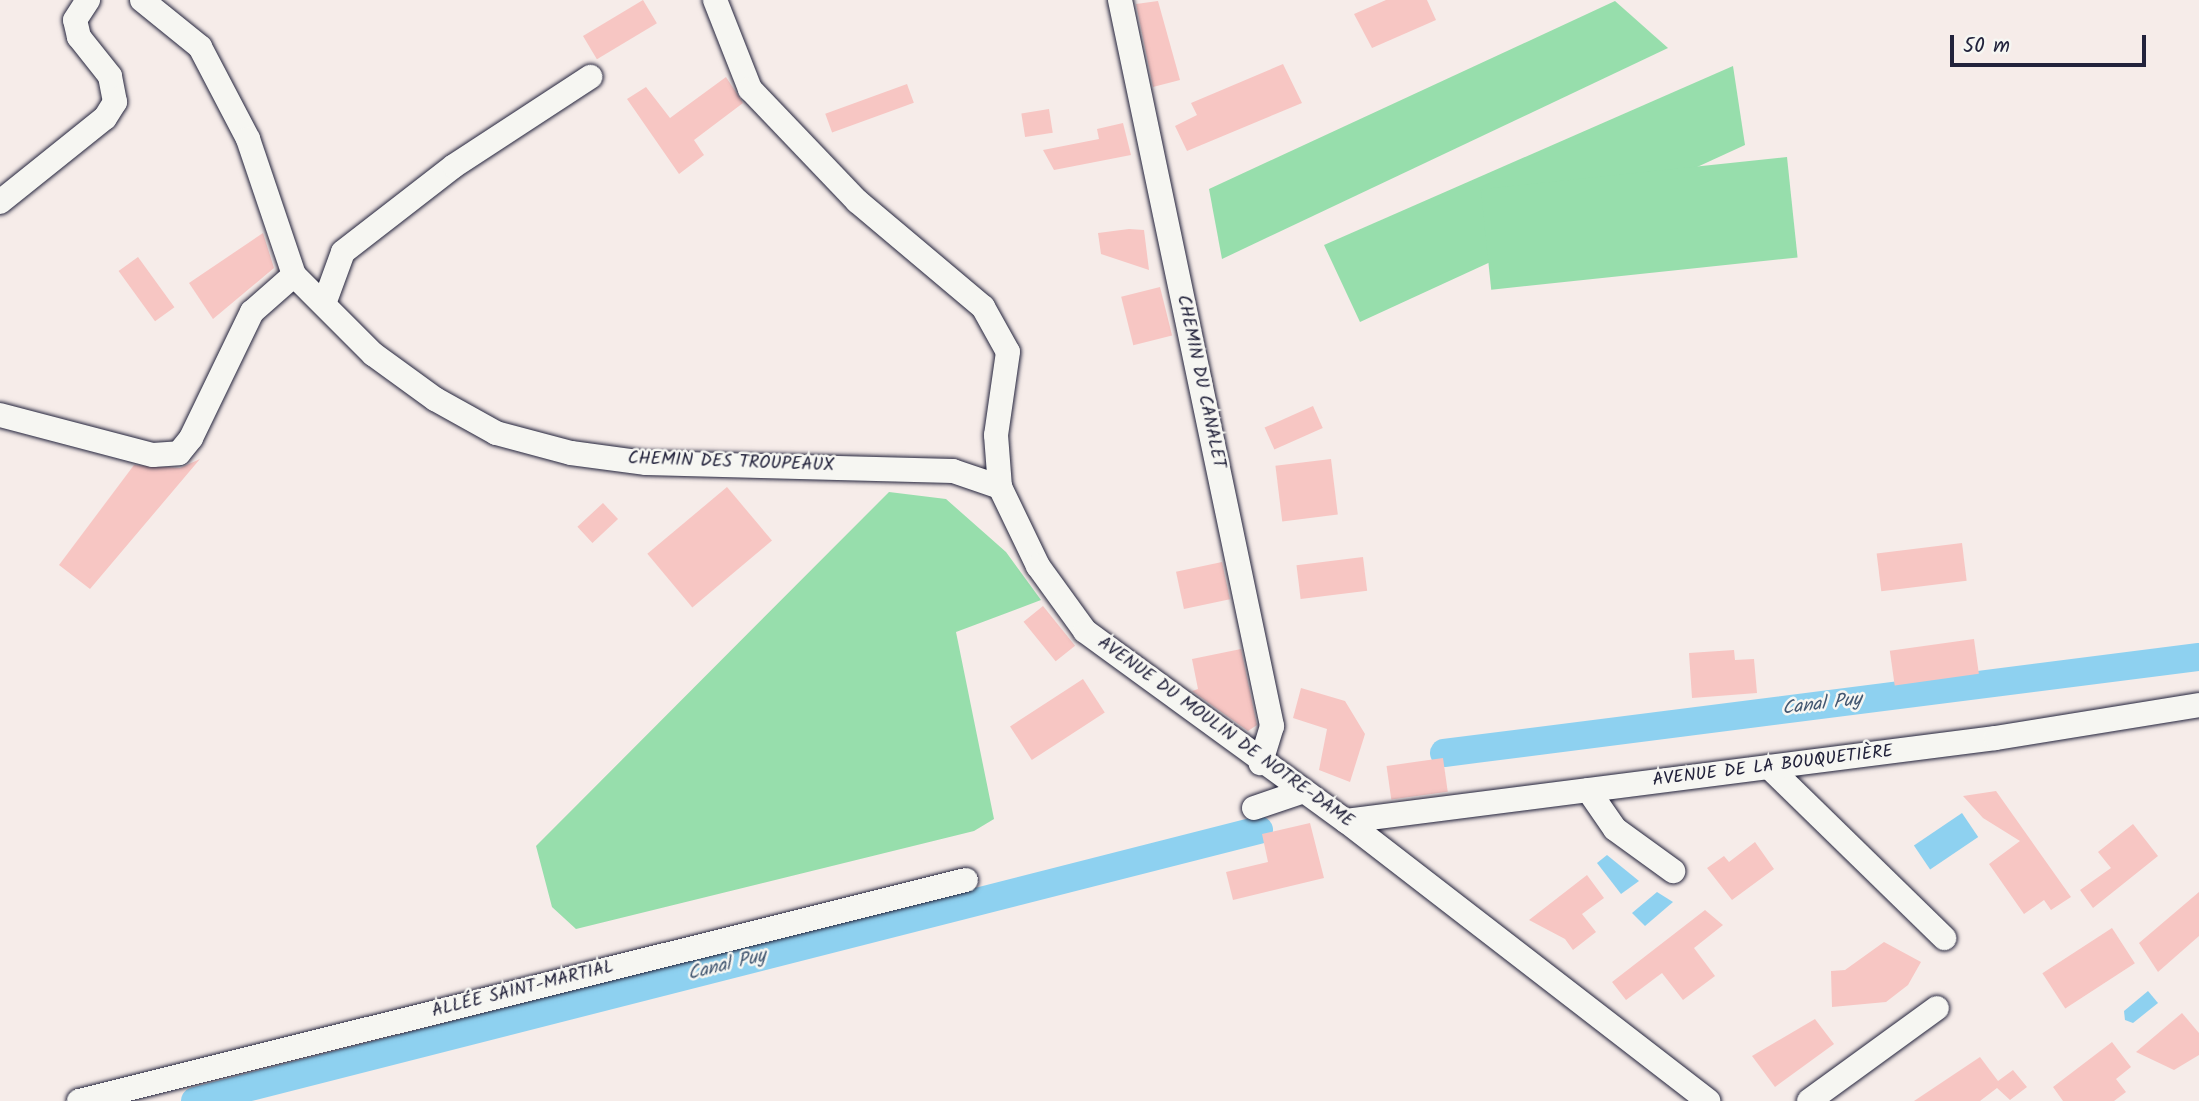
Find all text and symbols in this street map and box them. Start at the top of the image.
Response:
scale bar [1954,21,2150,65]
text: 50 m [1963,30,2010,63]
street label: CHEMIN DU CANALET [1171,293,1229,471]
street label: CHEMIN DES TROUPEAUX [627,449,835,477]
street label: AVENUE DU MOULIN DE NOTRE-DAME [1093,633,1357,833]
water label: Canal Puy [1781,689,1863,721]
street label: AVENUE DE LA BOUQUETIÈRE [1652,742,1894,792]
water label: Canal Puy [685,945,769,987]
street label: ALLÉE SAINT-MARTIAL [430,957,616,1023]

